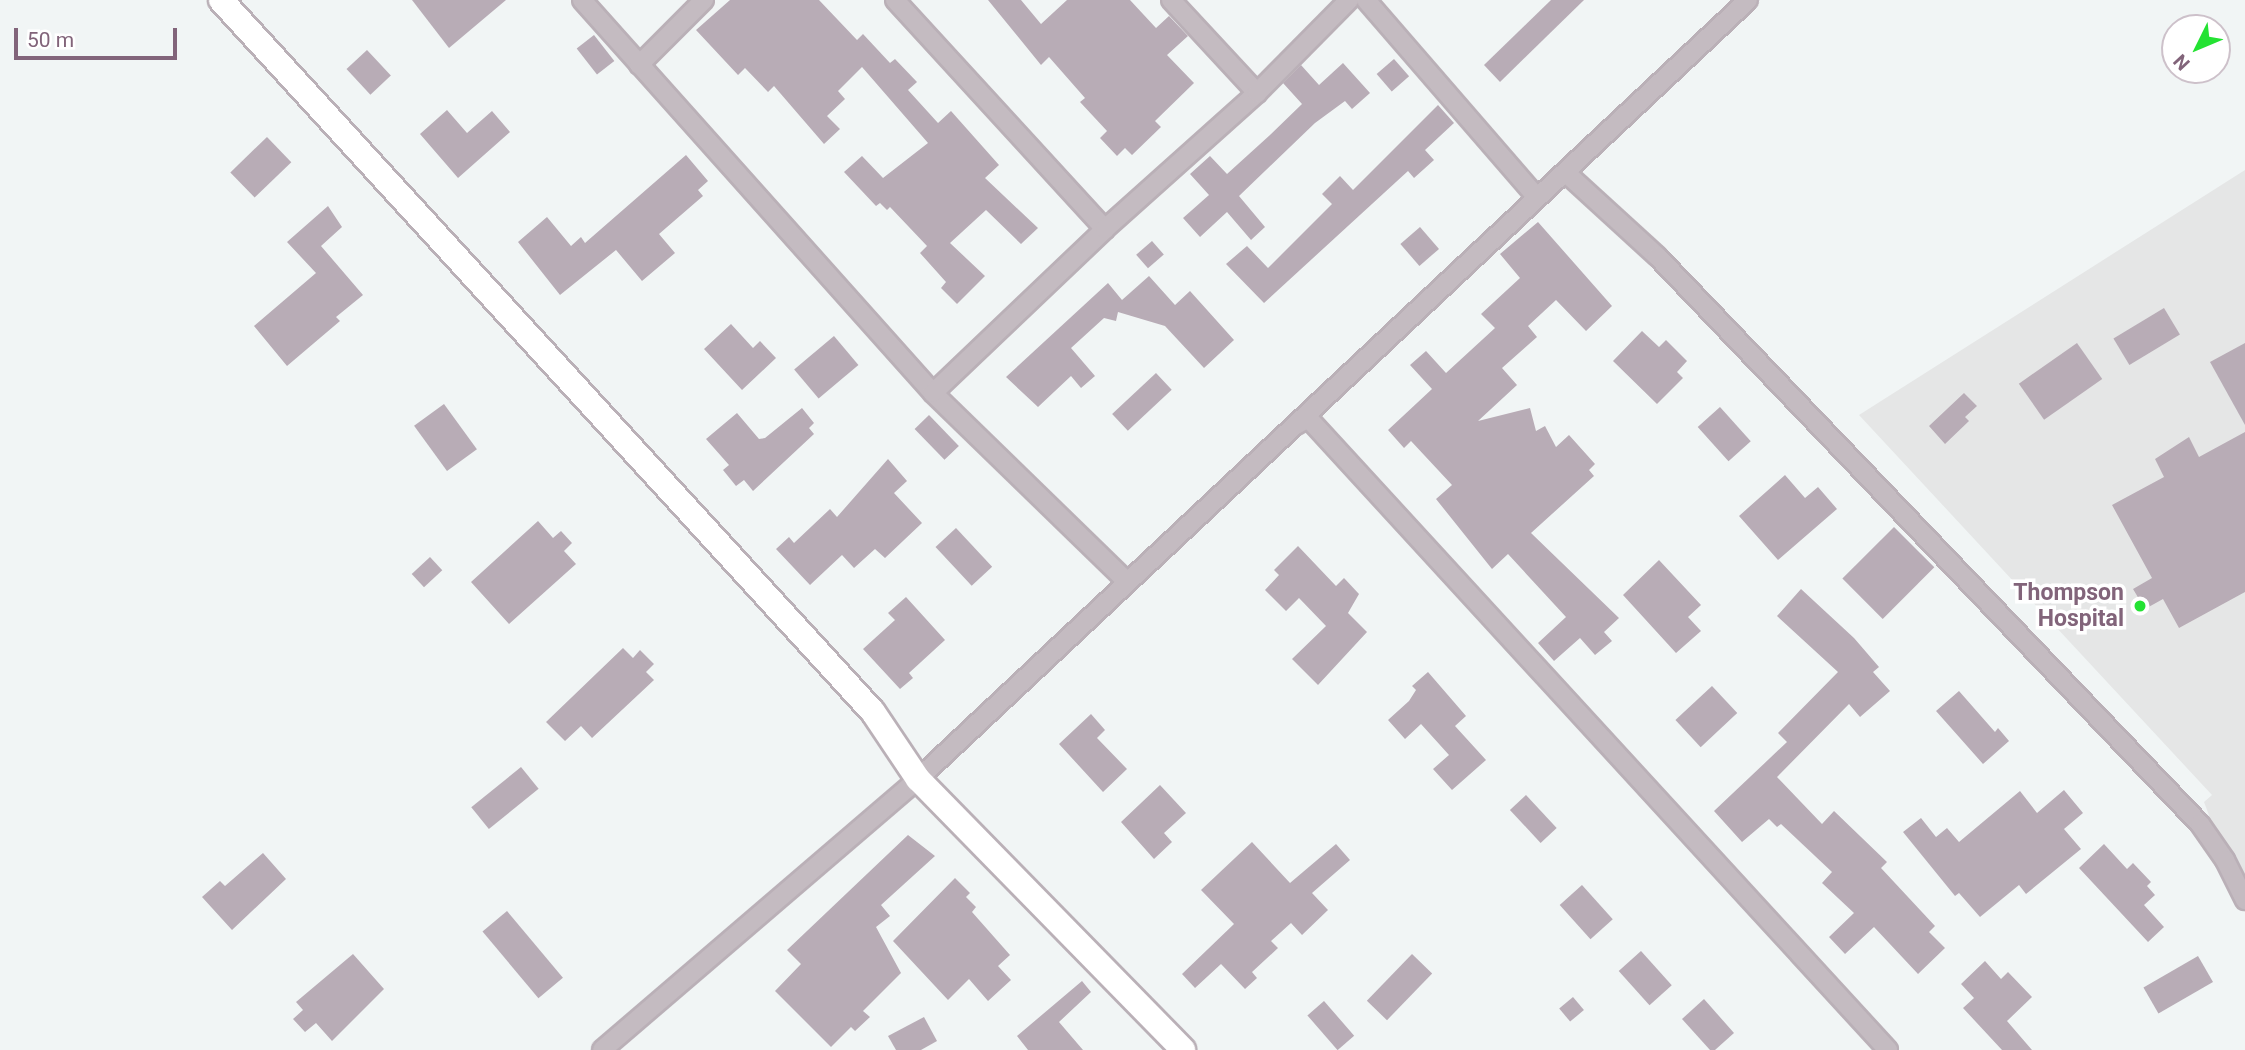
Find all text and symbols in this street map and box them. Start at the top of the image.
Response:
scale bar [18,14,180,58]
north arrow [2161,14,2231,84]
text: 50 m [27,28,74,52]
text: N [2169,50,2195,75]
place label: Thompson Hospital [2013,579,2124,633]
marker: Thompson Hospital [2130,596,2150,616]

